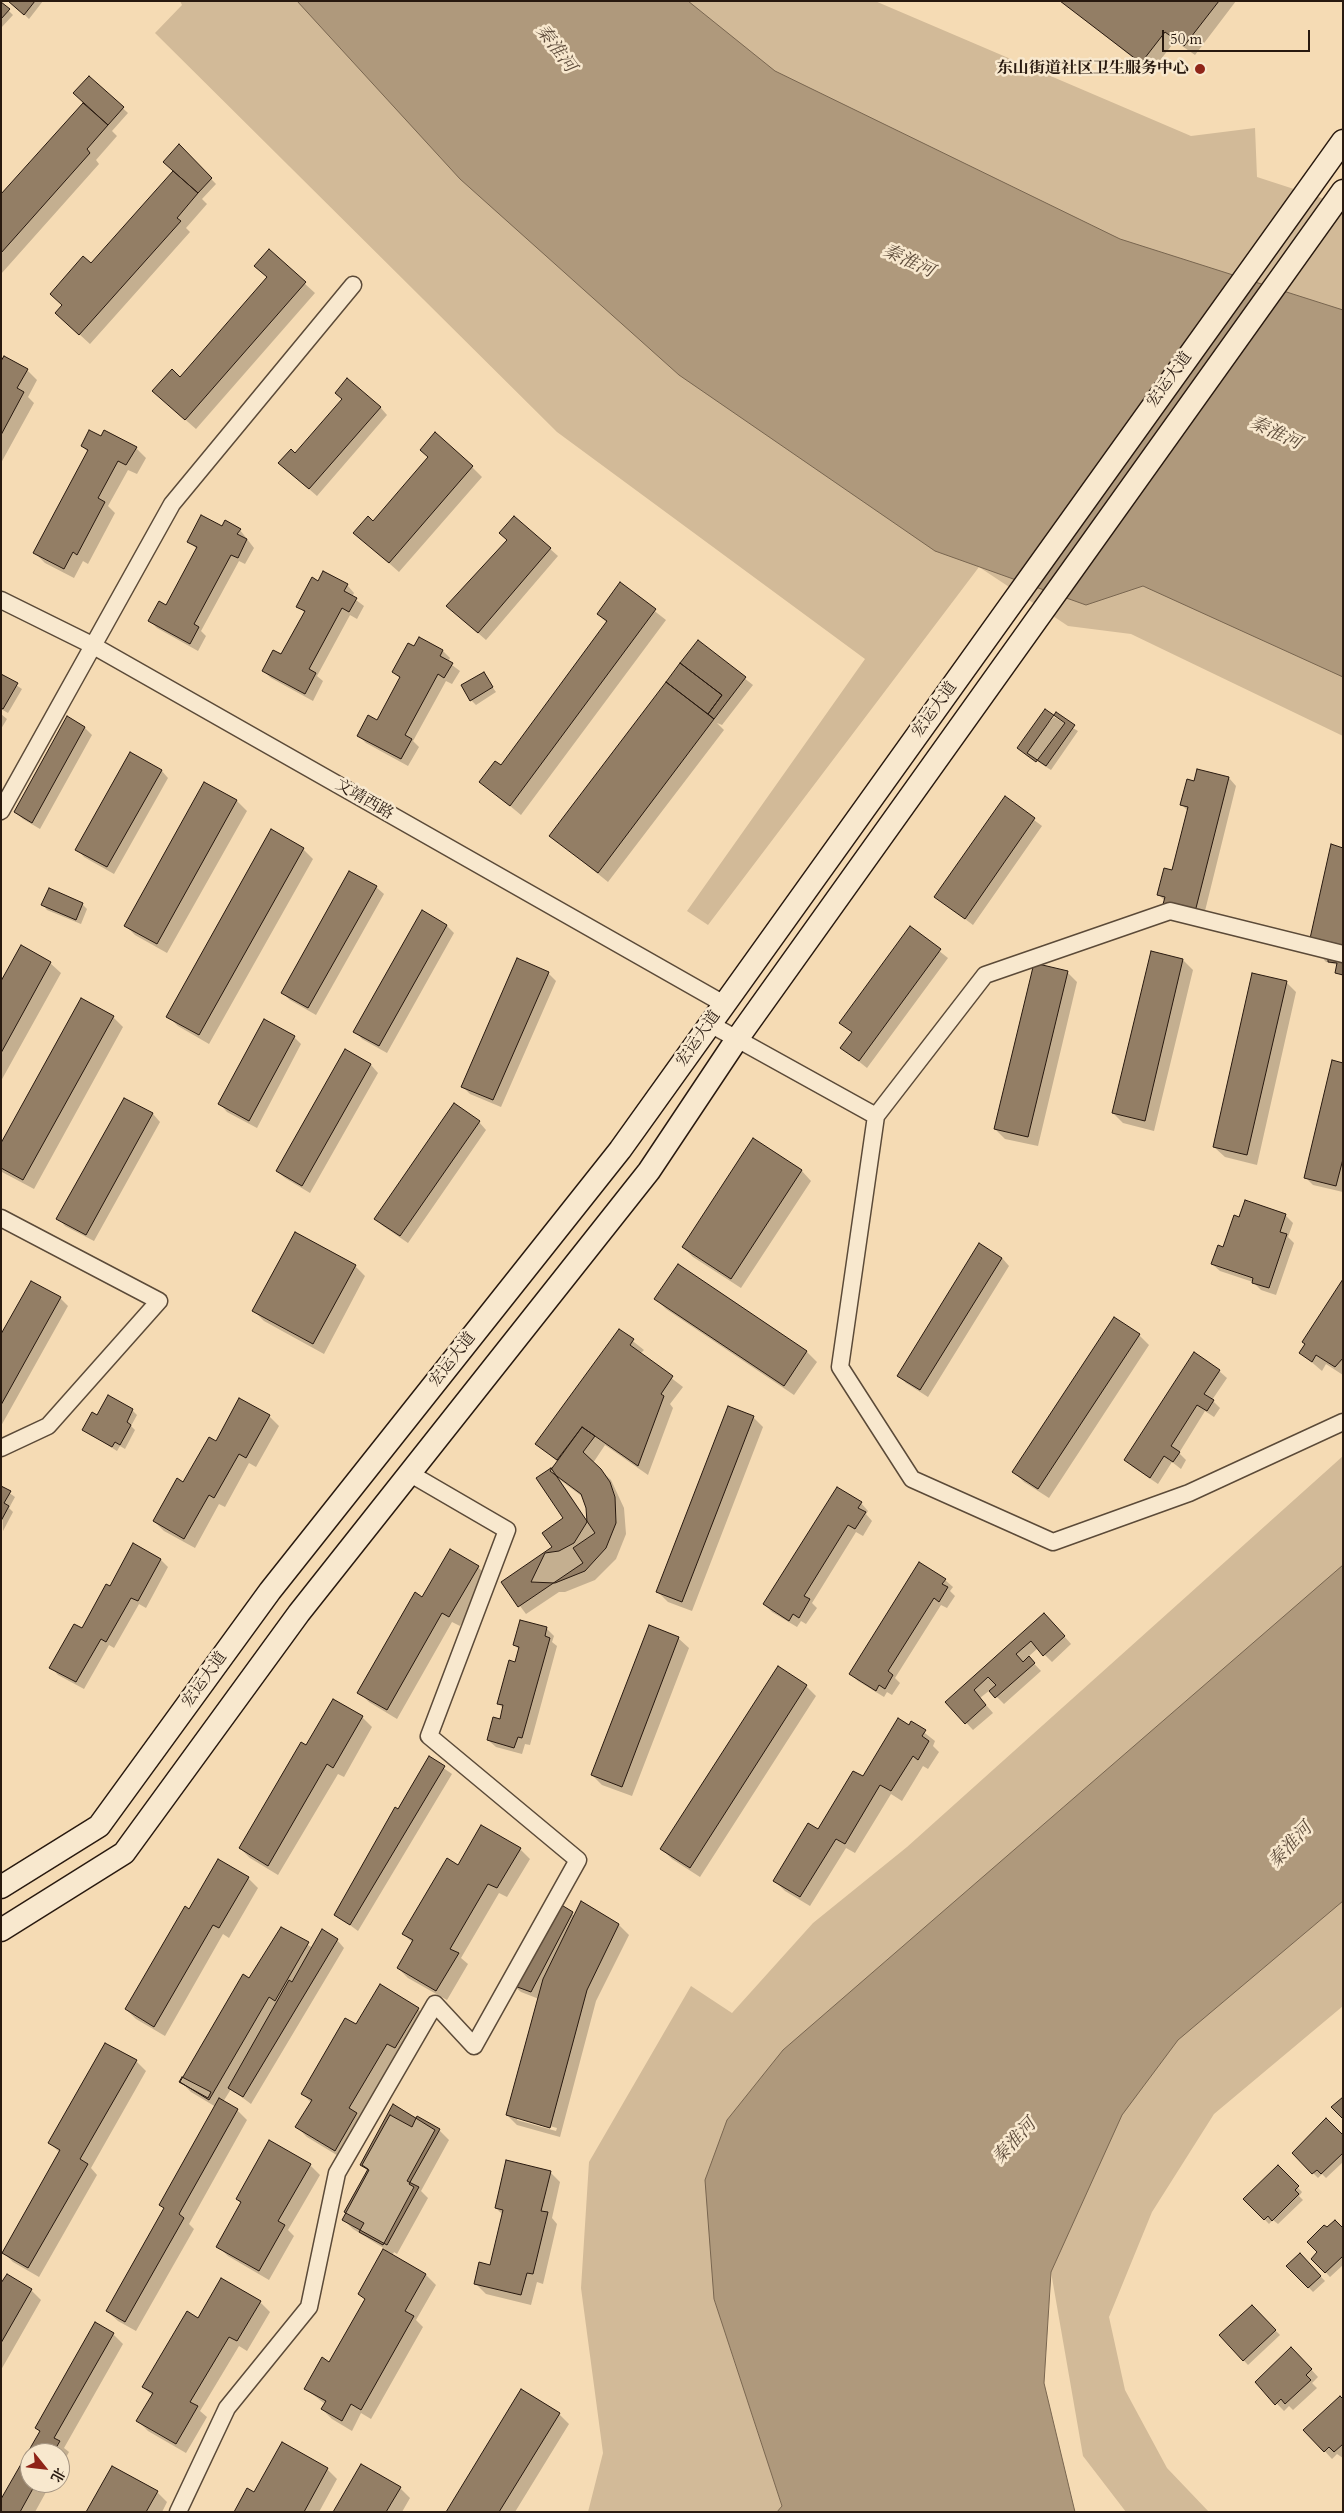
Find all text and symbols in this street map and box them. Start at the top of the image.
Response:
scale bar [1164,20,1312,52]
water label: 秦淮河 [530,21,580,77]
text: 50 m [1170,29,1202,49]
place label: 东山街道社区卫生服务中心 [997,59,1189,79]
marker: 东山街道社区卫生服务中心 [1193,62,1207,76]
water label: 秦淮河 [879,241,937,283]
street label: 宏运大道 [1143,348,1197,412]
water label: 秦淮河 [1246,413,1304,455]
street label: 宏运大道 [908,678,962,742]
street label: 文靖西路 [331,776,397,824]
street label: 宏运大道 [673,1007,725,1071]
street label: 宏运大道 [426,1329,480,1391]
street label: 宏运大道 [178,1648,232,1712]
water label: 秦淮河 [1265,1819,1317,1873]
water label: 秦淮河 [989,2115,1041,2169]
north arrow [20,2443,70,2493]
text: 北 [46,2464,69,2486]

